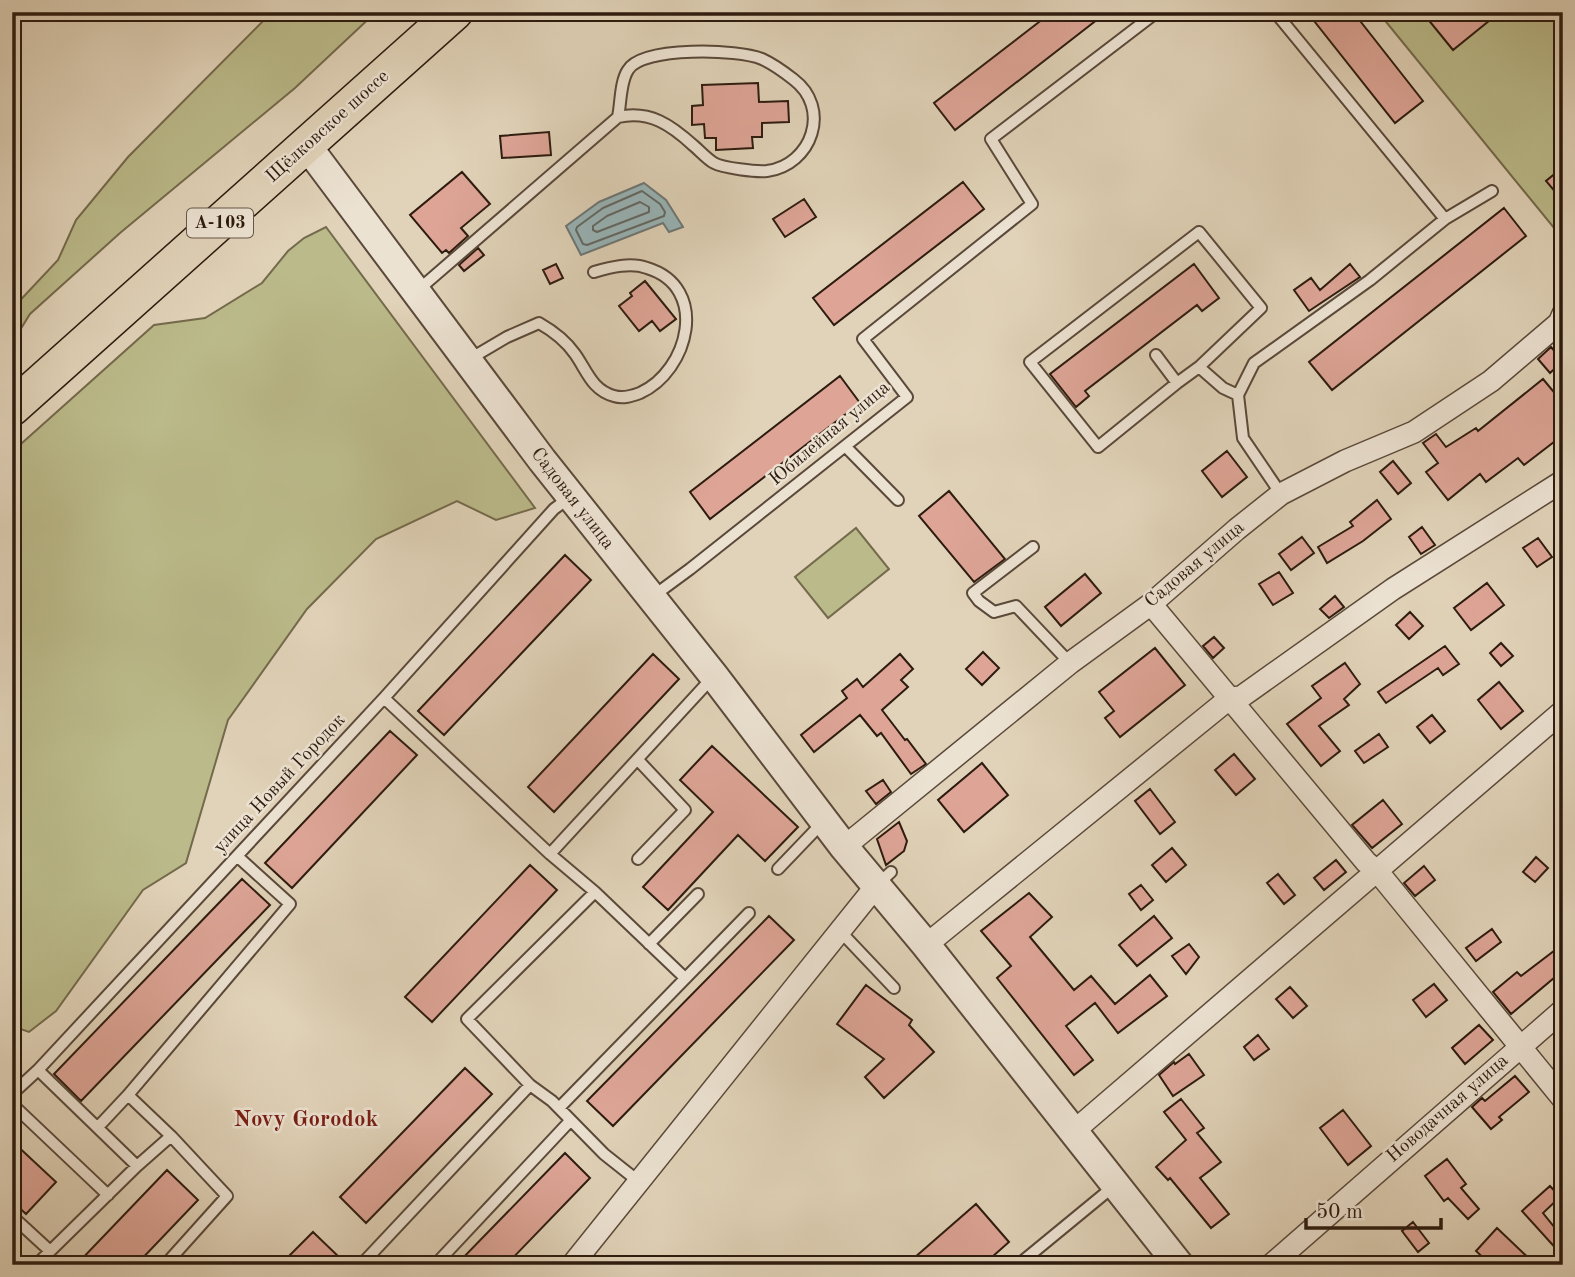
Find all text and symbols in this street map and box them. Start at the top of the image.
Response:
street label: Щёлковское шоссе [263,67,393,187]
road number: А-103 [187,208,253,238]
street label: Юбилейная улица [766,378,894,490]
street label: Садовая улица [527,445,618,554]
street label: Садовая улица [1142,518,1249,612]
street label: улица Новый Городок [211,710,350,857]
street label: Новодачная улица [1384,1051,1513,1167]
district label: Novy Gorodok [234,1108,379,1131]
scale bar [1306,1186,1440,1230]
text: 50 m [1316,1202,1363,1223]

